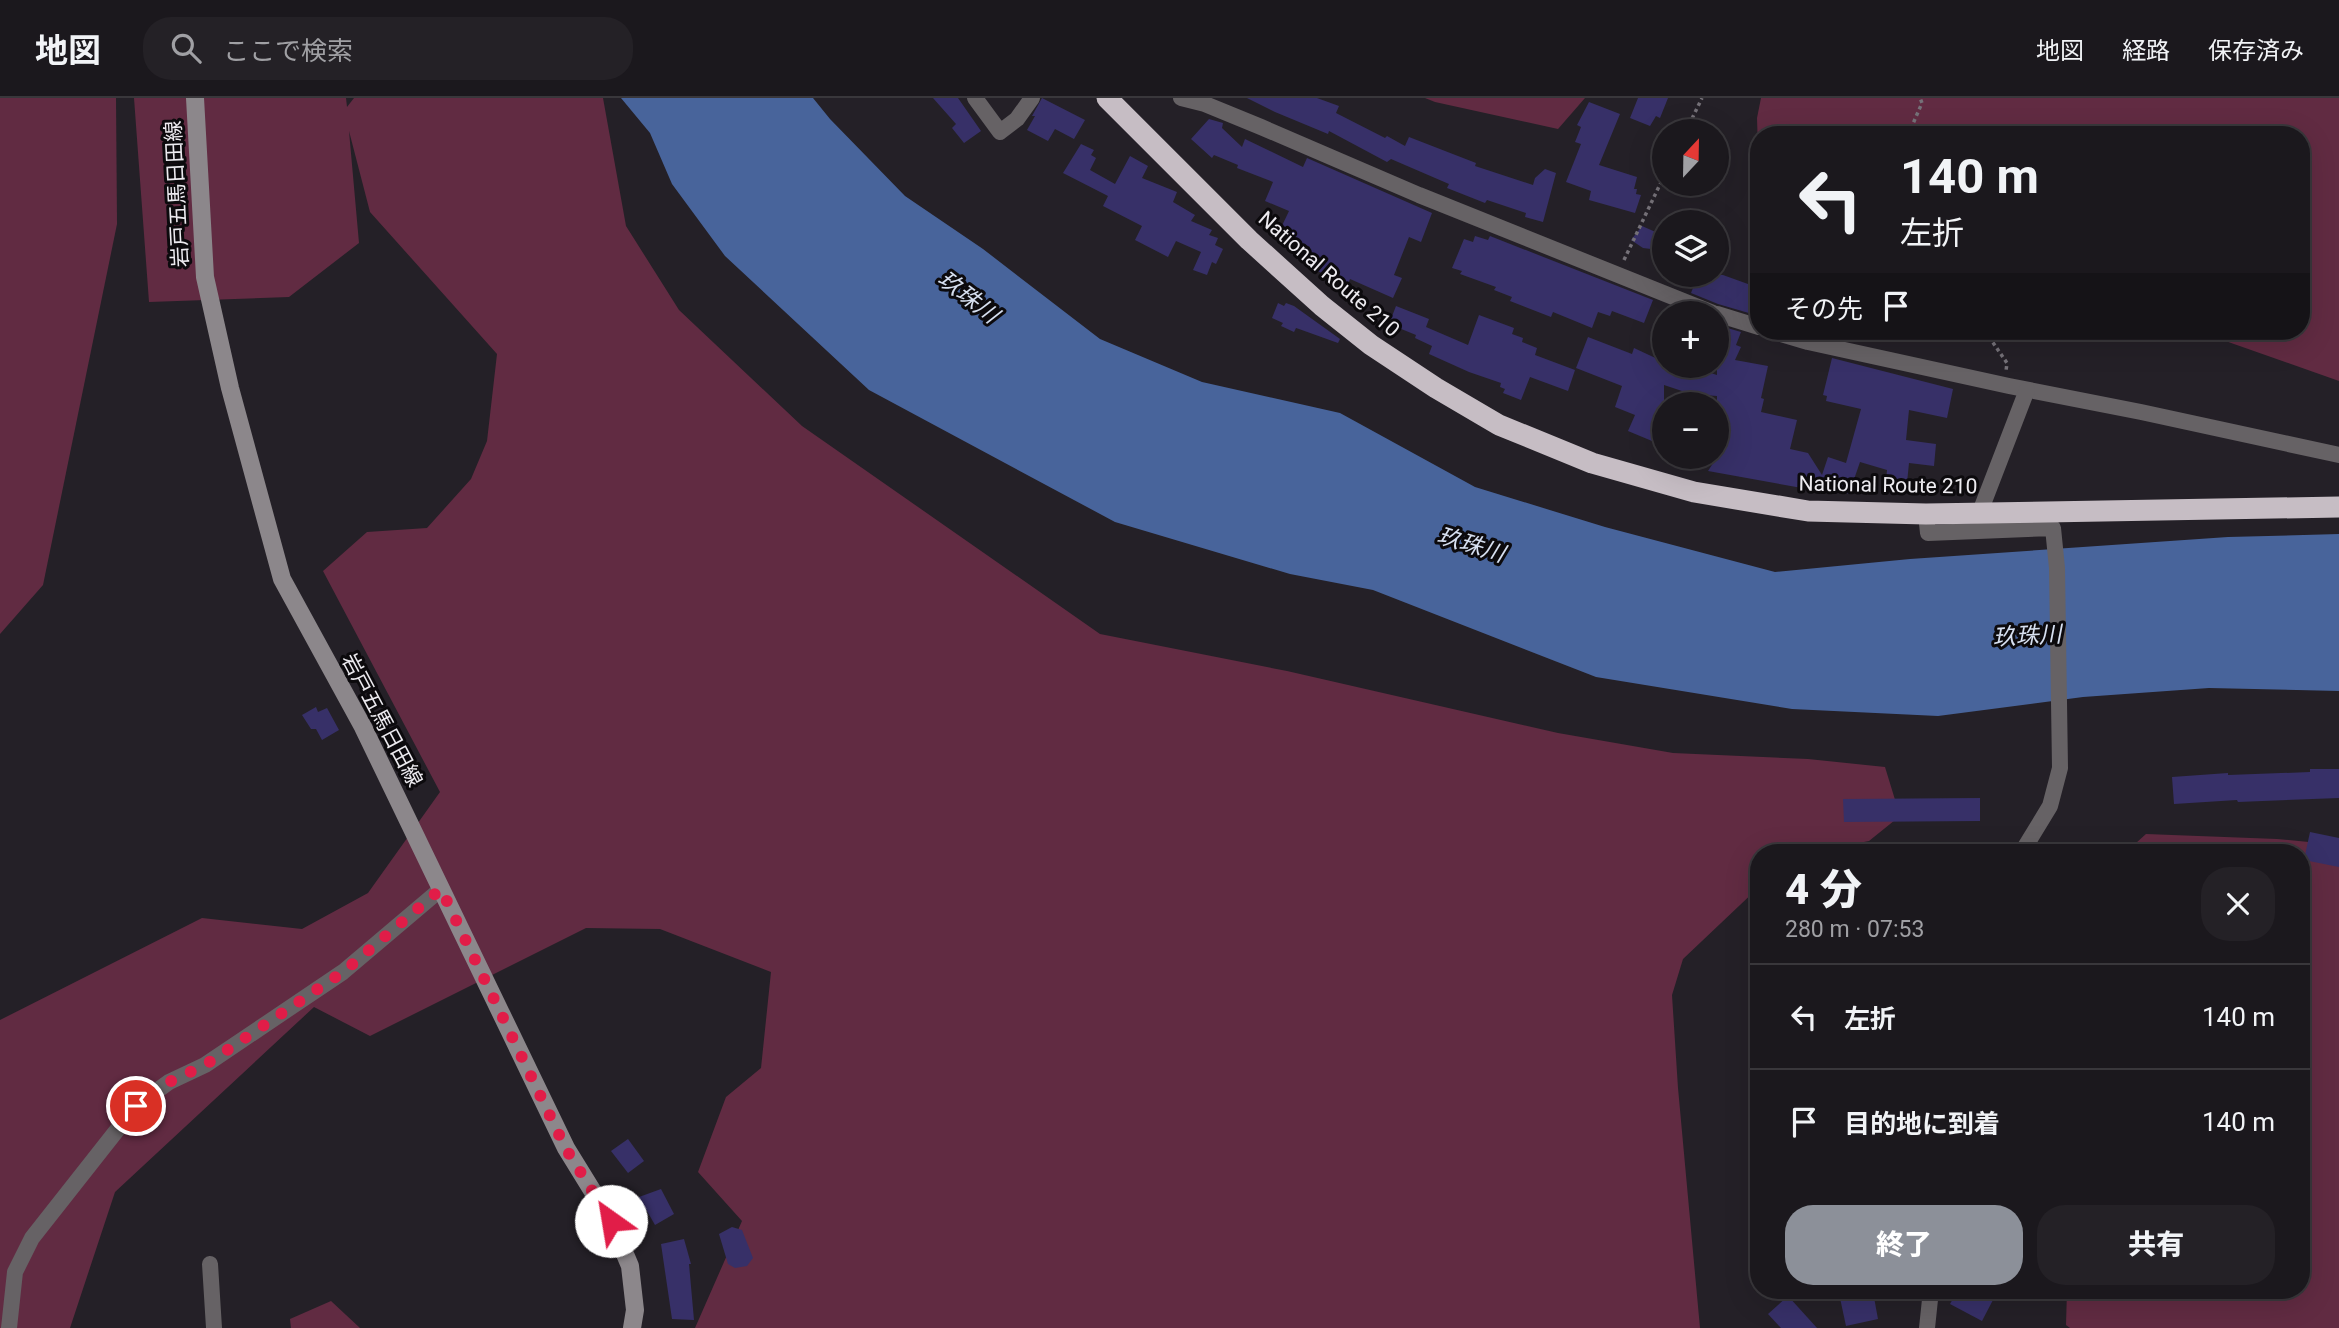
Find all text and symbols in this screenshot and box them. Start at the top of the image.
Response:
search box [143,17,633,80]
icon: search [167,29,205,67]
text: 地図 [35,31,101,70]
text: ここで検索 [223,36,353,66]
text: 地図 [2036,37,2084,65]
text: 経路 [2122,37,2170,65]
text: 保存済み [2208,37,2304,65]
north arrow [1652,119,1729,196]
map controls [1652,119,1729,469]
street label: 岩戸五馬日田線 [161,120,193,268]
text: 140 m [1900,148,2039,205]
icon: left [1785,154,1876,245]
street label: National Route 210 [1254,206,1404,342]
button: layers [1652,210,1729,287]
text: 左折 [1900,214,1964,252]
water label: 玖珠川 [933,265,1006,331]
icon: arrive [1877,287,1915,325]
text: その先 [1785,294,1863,324]
button: + [1652,301,1729,378]
button: − [1652,392,1729,469]
street label: National Route 210 [1798,471,1978,499]
water label: 玖珠川 [1434,522,1511,569]
water label: 玖珠川 [1992,621,2065,651]
street label: 岩戸五馬日田線 [337,649,427,791]
text: 4 分 [1785,865,1862,914]
button: close [2201,867,2275,941]
text: 280 m · 07:53 [1785,916,1924,943]
icon: left [1785,998,1823,1036]
text: 140 m [2202,1002,2275,1032]
text: 左折 [1844,1004,1896,1034]
pin [106,1076,166,1136]
icon: arrive [117,1087,155,1125]
icon: arrive [1785,1103,1823,1141]
text: 140 m [2202,1107,2275,1137]
text: 目的地に到着 [1844,1109,2000,1139]
position arrow [574,1184,648,1258]
button: 終了 [1785,1205,2023,1285]
button: 共有 [2037,1205,2275,1285]

